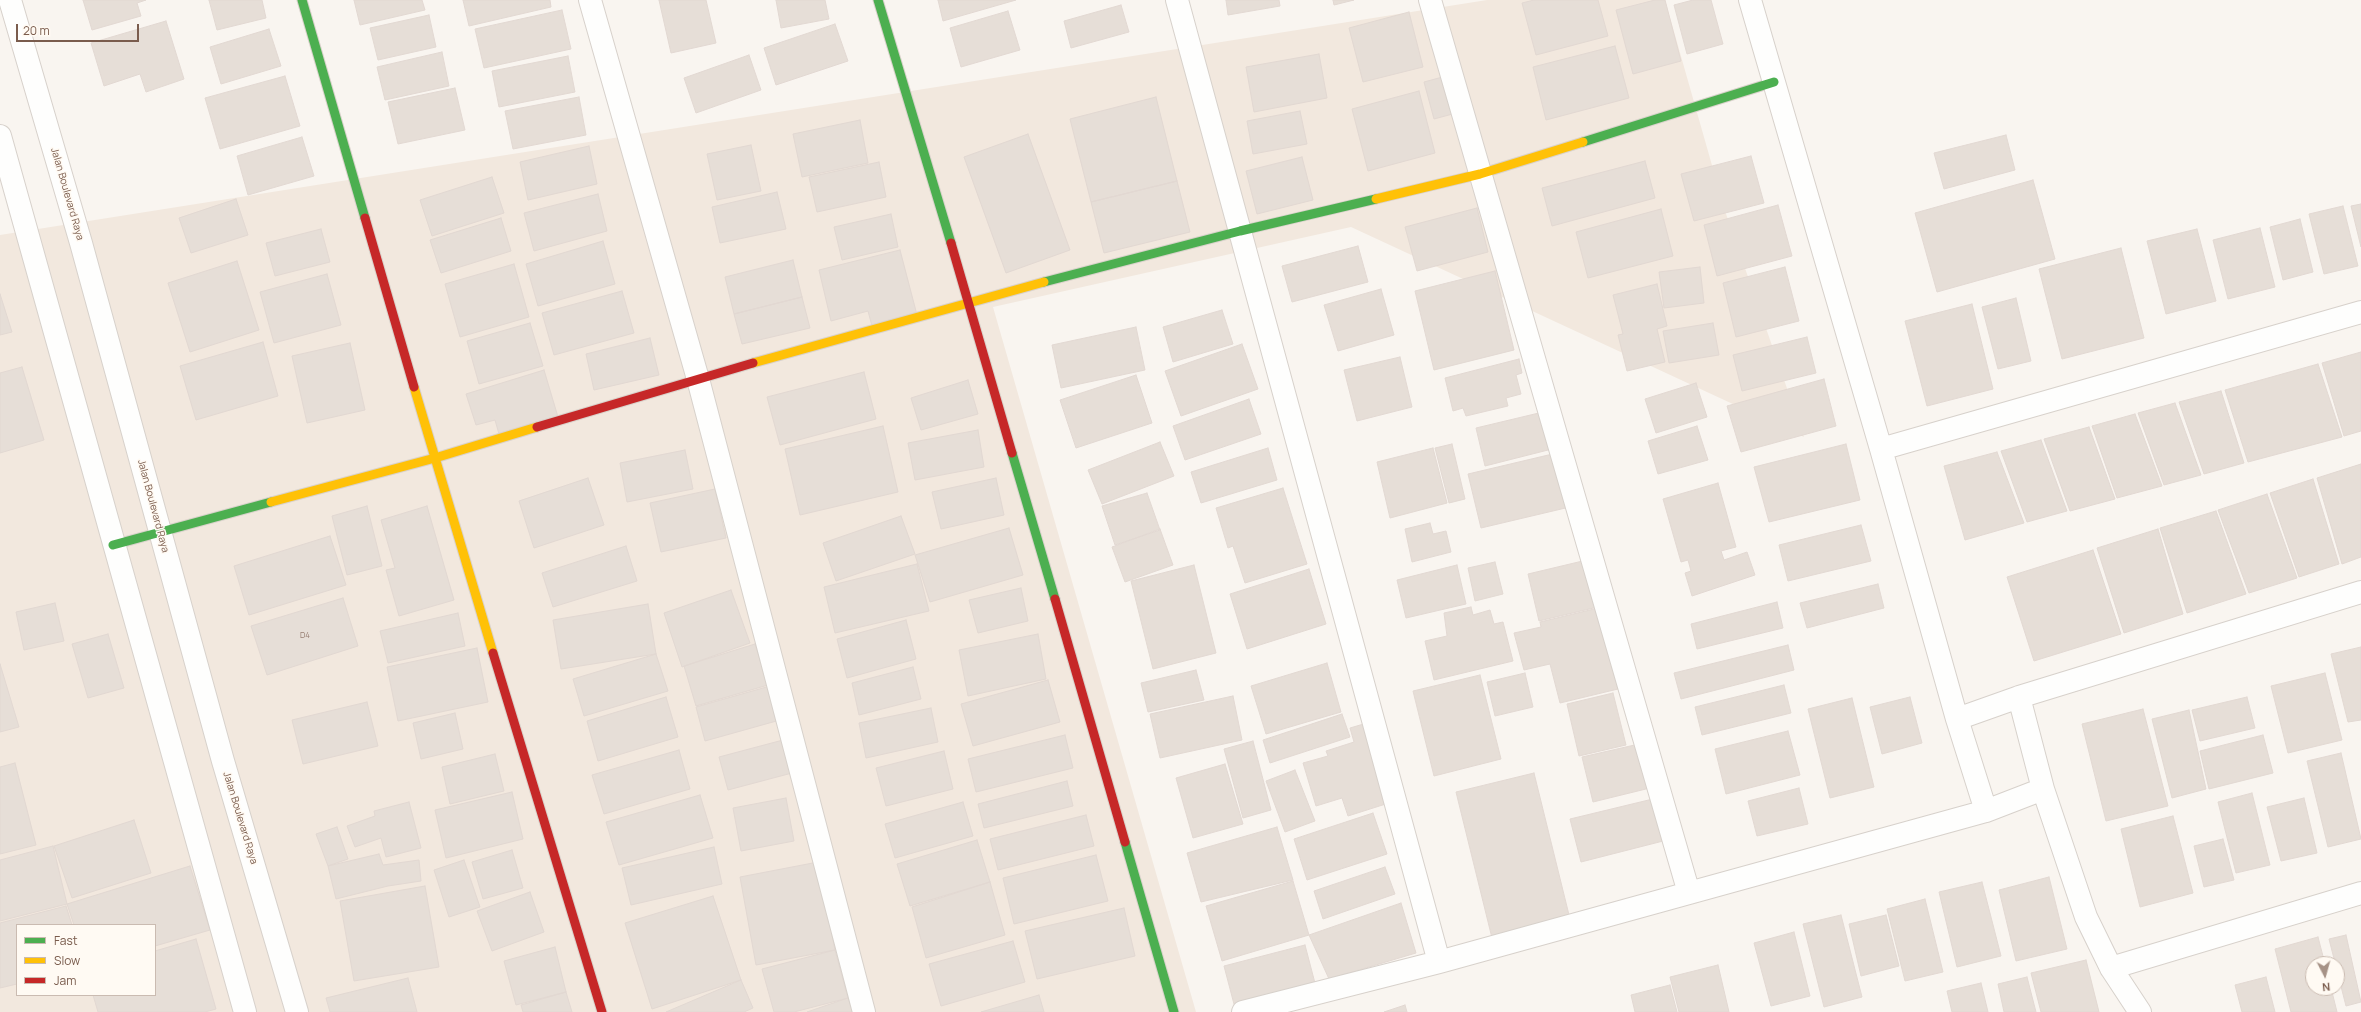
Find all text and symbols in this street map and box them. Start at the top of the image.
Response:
scale bar [18,16,141,42]
text: 20 m [23,22,50,39]
street label: Jalan Boulevard Raya [48,146,86,242]
street label: Jalan Boulevard Raya [135,458,171,554]
house number: D4 [300,631,310,641]
street label: Jalan Boulevard Raya [220,770,260,866]
legend [16,924,156,996]
text: Fast [54,932,78,949]
text: Slow [54,952,80,969]
north arrow [2305,956,2345,996]
text: Jam [54,972,76,989]
text: N [2321,980,2331,995]

